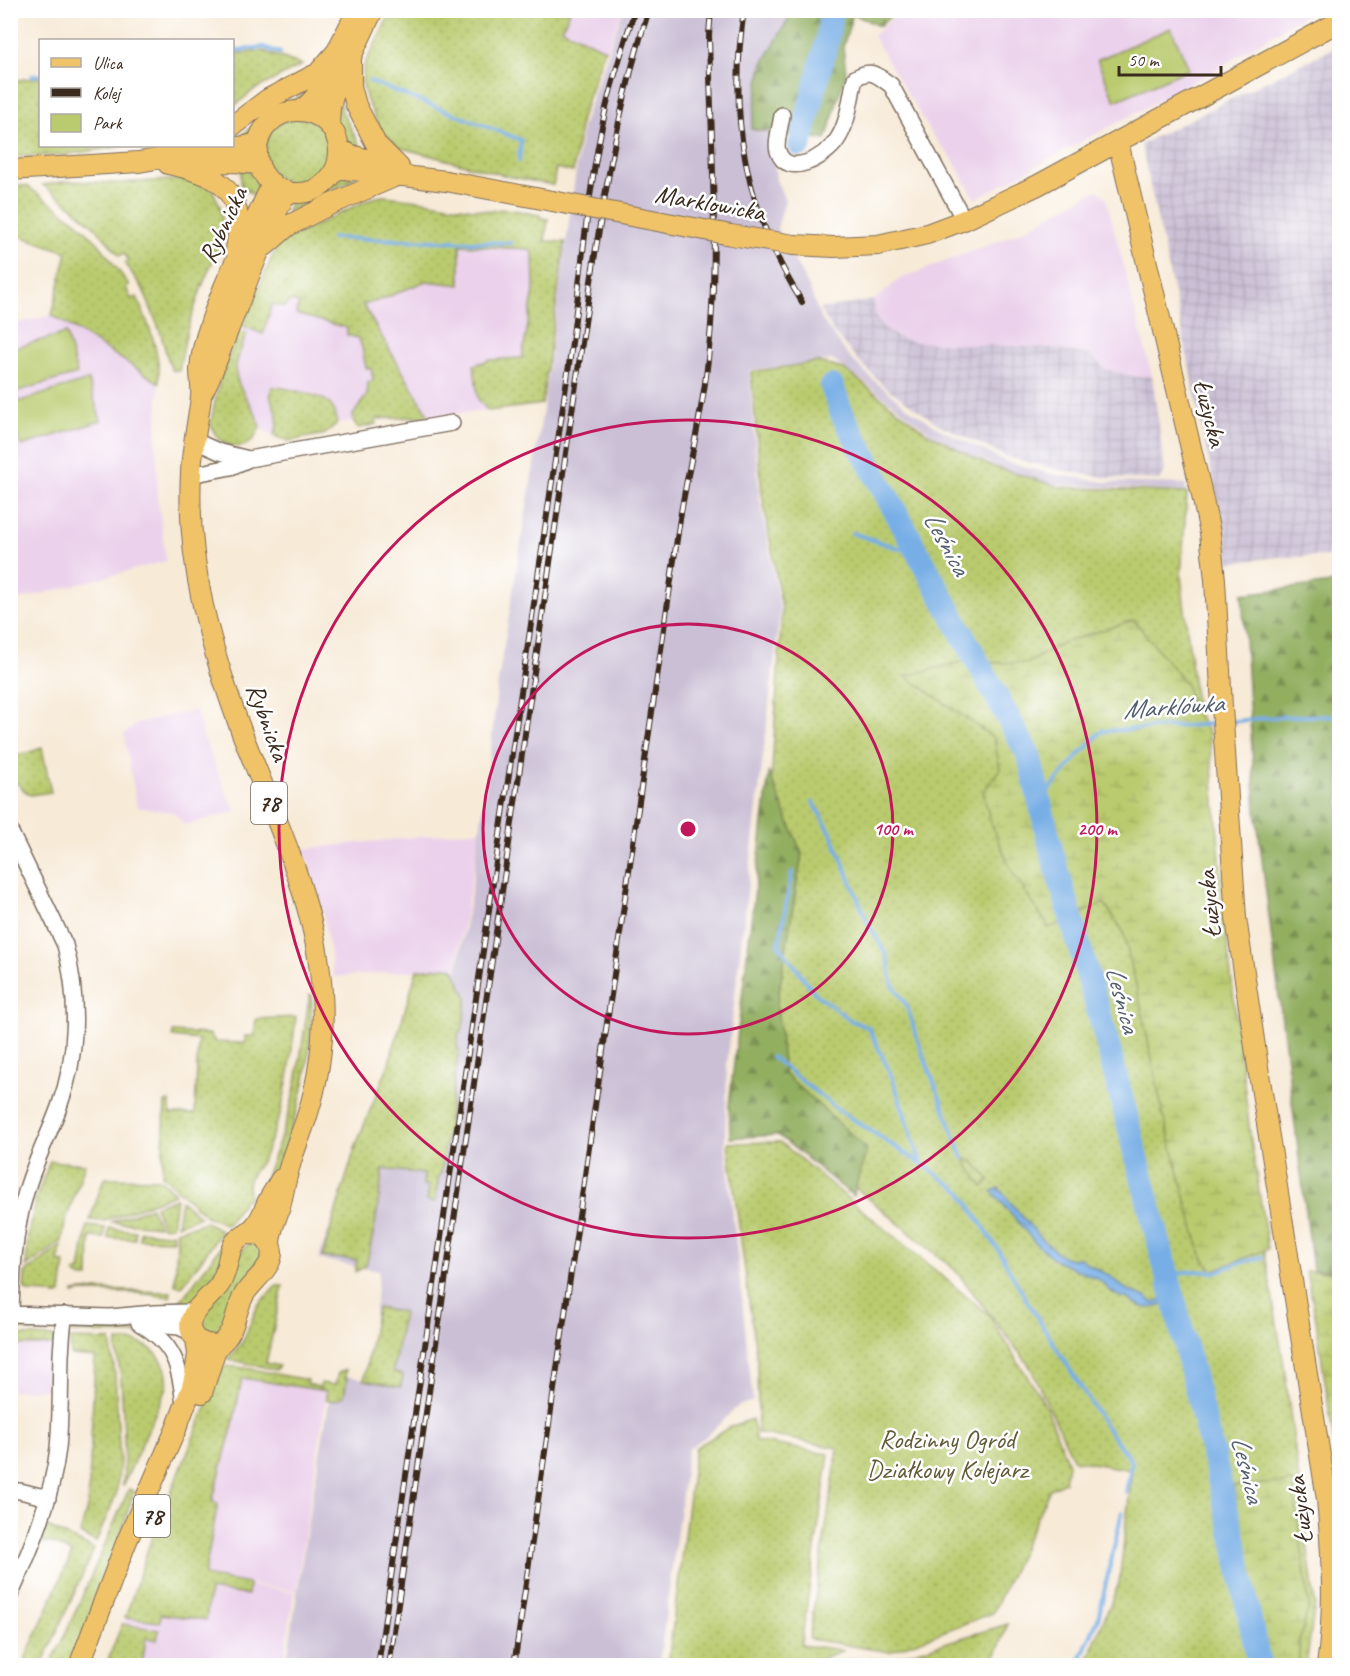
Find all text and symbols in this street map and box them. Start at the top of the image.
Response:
legend [39,39,234,147]
scale bar [1119,39,1221,77]
text: 50 m [1128,49,1161,71]
text: Ulica [93,52,124,74]
text: Kolej [93,82,122,104]
text: Park [93,112,123,134]
street label: Marklowicka [653,177,769,229]
street label: Rybnicka [191,180,256,268]
street label: Łużycka [1186,376,1235,451]
water label: Leśnica [916,505,979,582]
street label: Rybnicka [239,679,298,767]
water label: Marklówka [1122,685,1227,726]
road number: 78 [251,782,287,824]
text: 100 m [874,818,914,840]
text: 200 m [1078,818,1118,840]
centre of rings [678,819,698,839]
street label: Łużycka [1189,867,1228,939]
water label: Leśnica [1098,962,1149,1038]
park label: Rodzinny Ogród Działkowy Kolejarz [866,1423,1030,1486]
water label: Leśnica [1223,1432,1273,1508]
street label: Łużycka [1279,1473,1321,1546]
road number: 78 [134,1495,170,1537]

